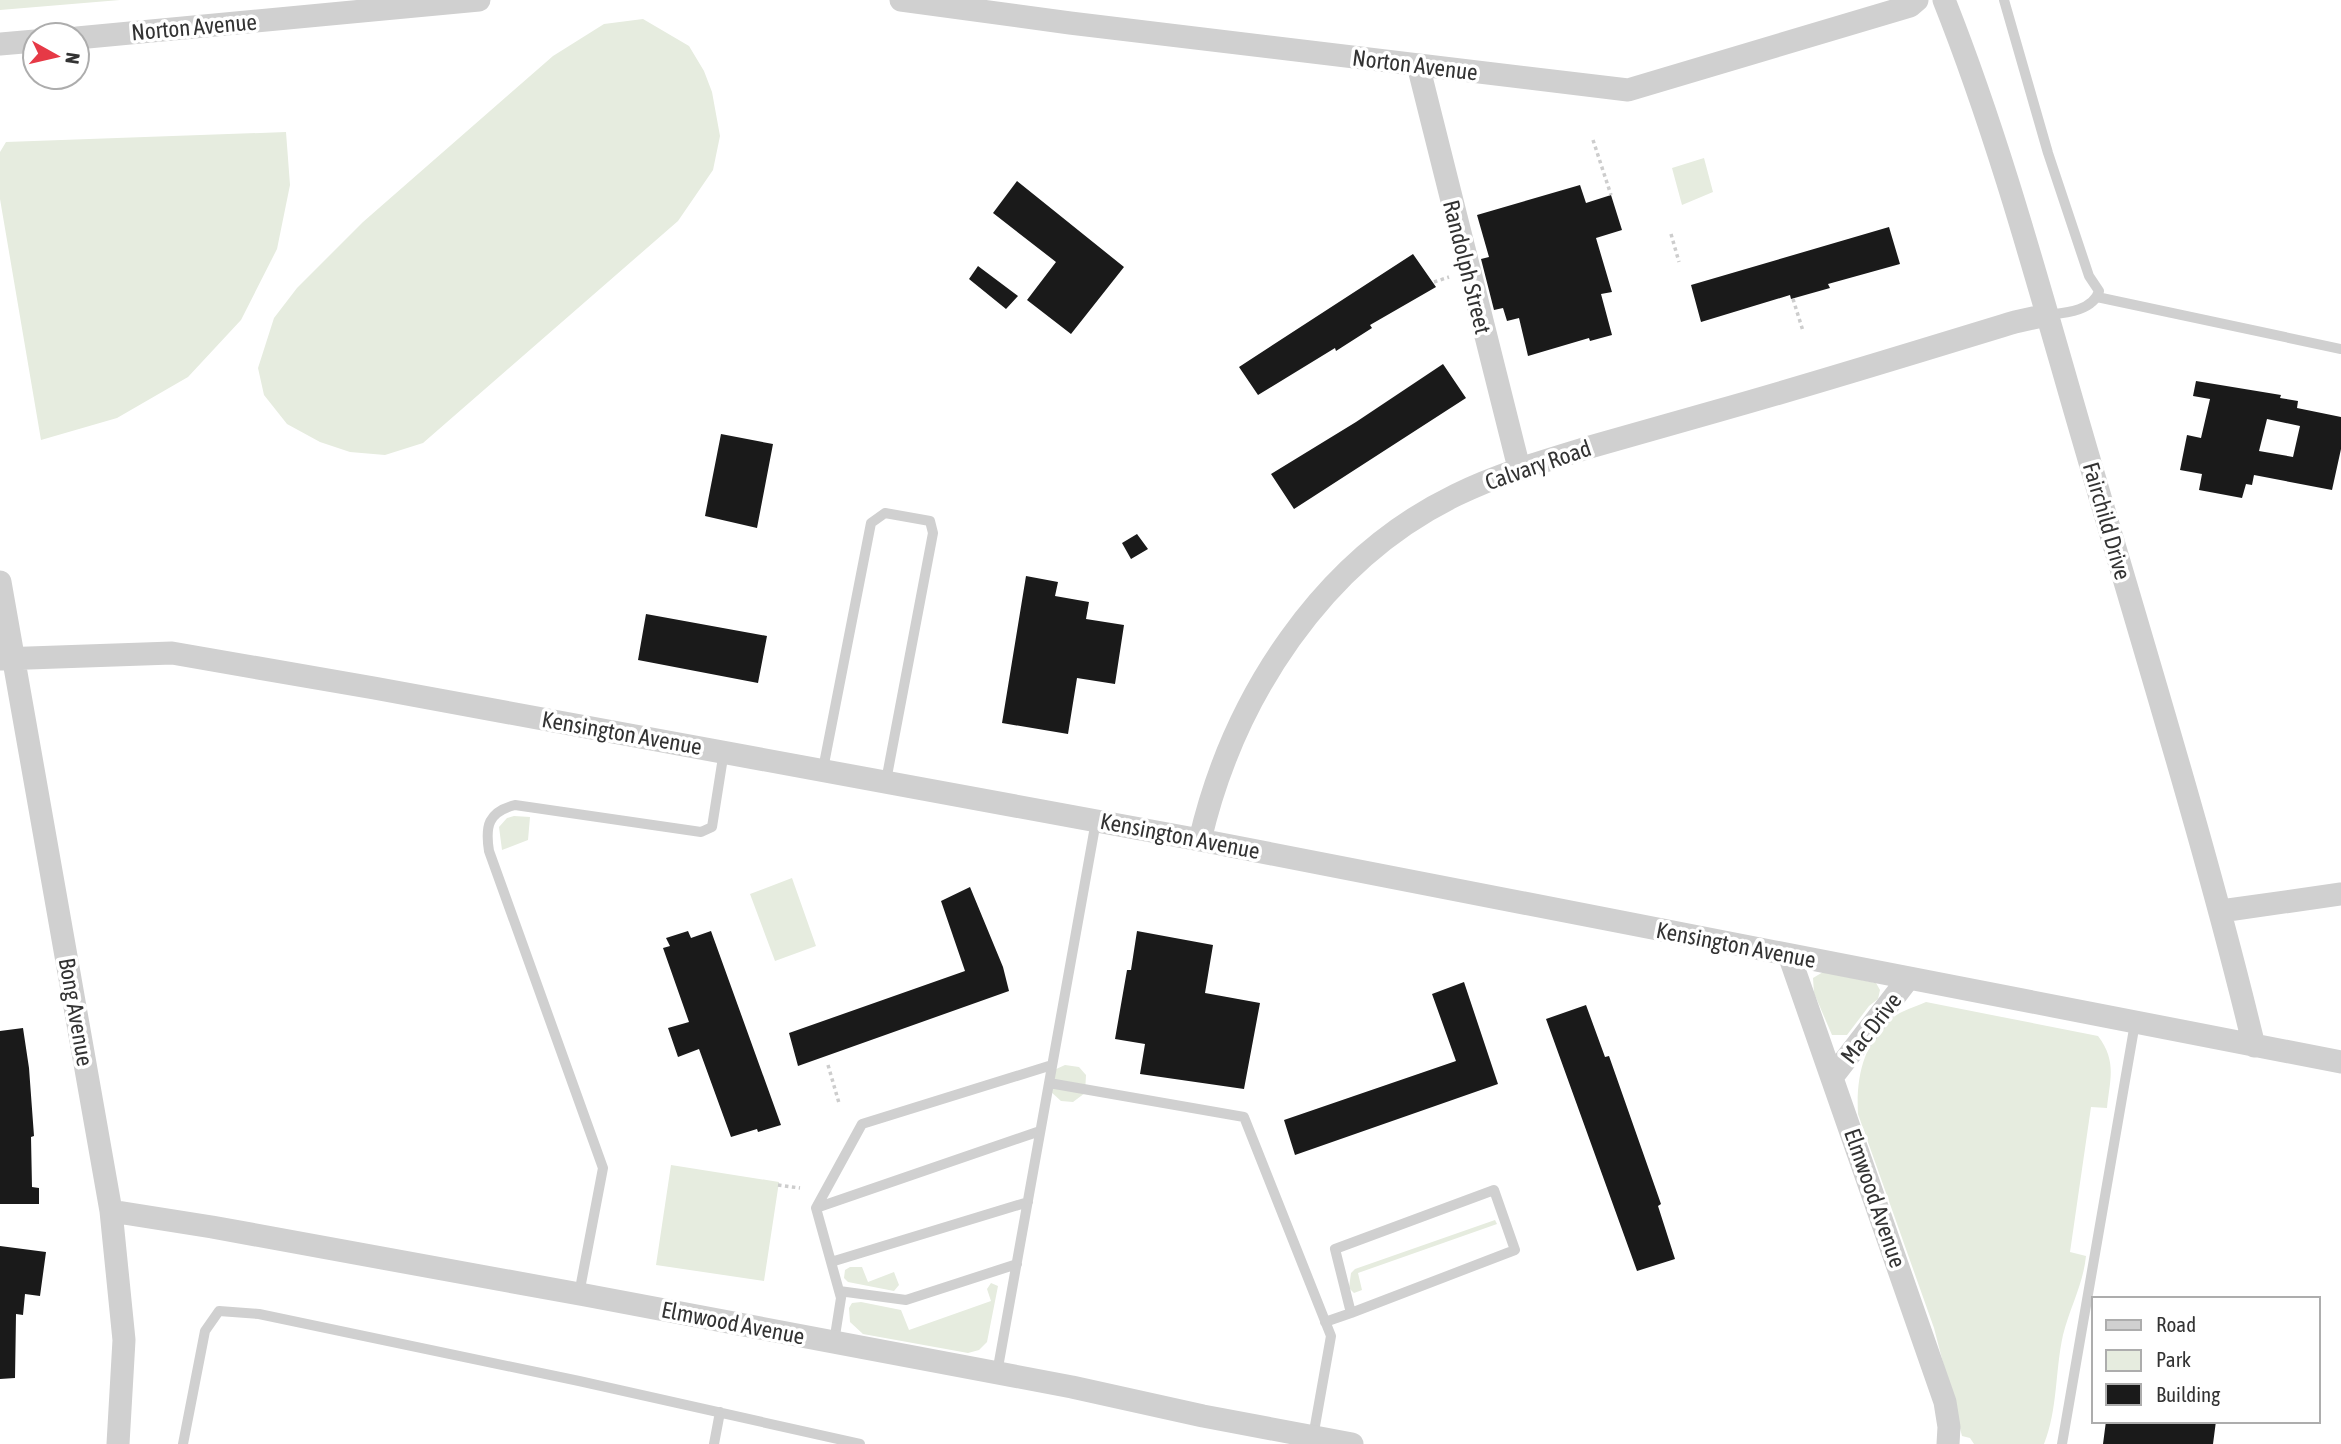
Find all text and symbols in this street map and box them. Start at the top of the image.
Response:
street label: Norton Avenue [130,9,258,45]
north arrow [21,21,91,91]
street label: Norton Avenue [1351,44,1479,86]
text: N [61,51,85,65]
street label: Randolph Street [1438,197,1496,337]
street label: Calvary Road [1482,435,1594,495]
street label: Fairchild Drive [2078,459,2136,583]
street label: Kensington Avenue [540,706,704,760]
street label: Kensington Avenue [1098,808,1262,864]
street label: Kensington Avenue [1654,917,1818,973]
street label: Bong Avenue [54,956,98,1068]
street label: Mac Drive [1835,988,1907,1068]
street label: Elmwood Avenue [1839,1125,1911,1271]
street label: Elmwood Avenue [659,1296,807,1350]
legend [2092,1297,2320,1423]
text: Road [2156,1312,2196,1336]
text: Park [2156,1347,2191,1371]
text: Building [2156,1382,2220,1406]

